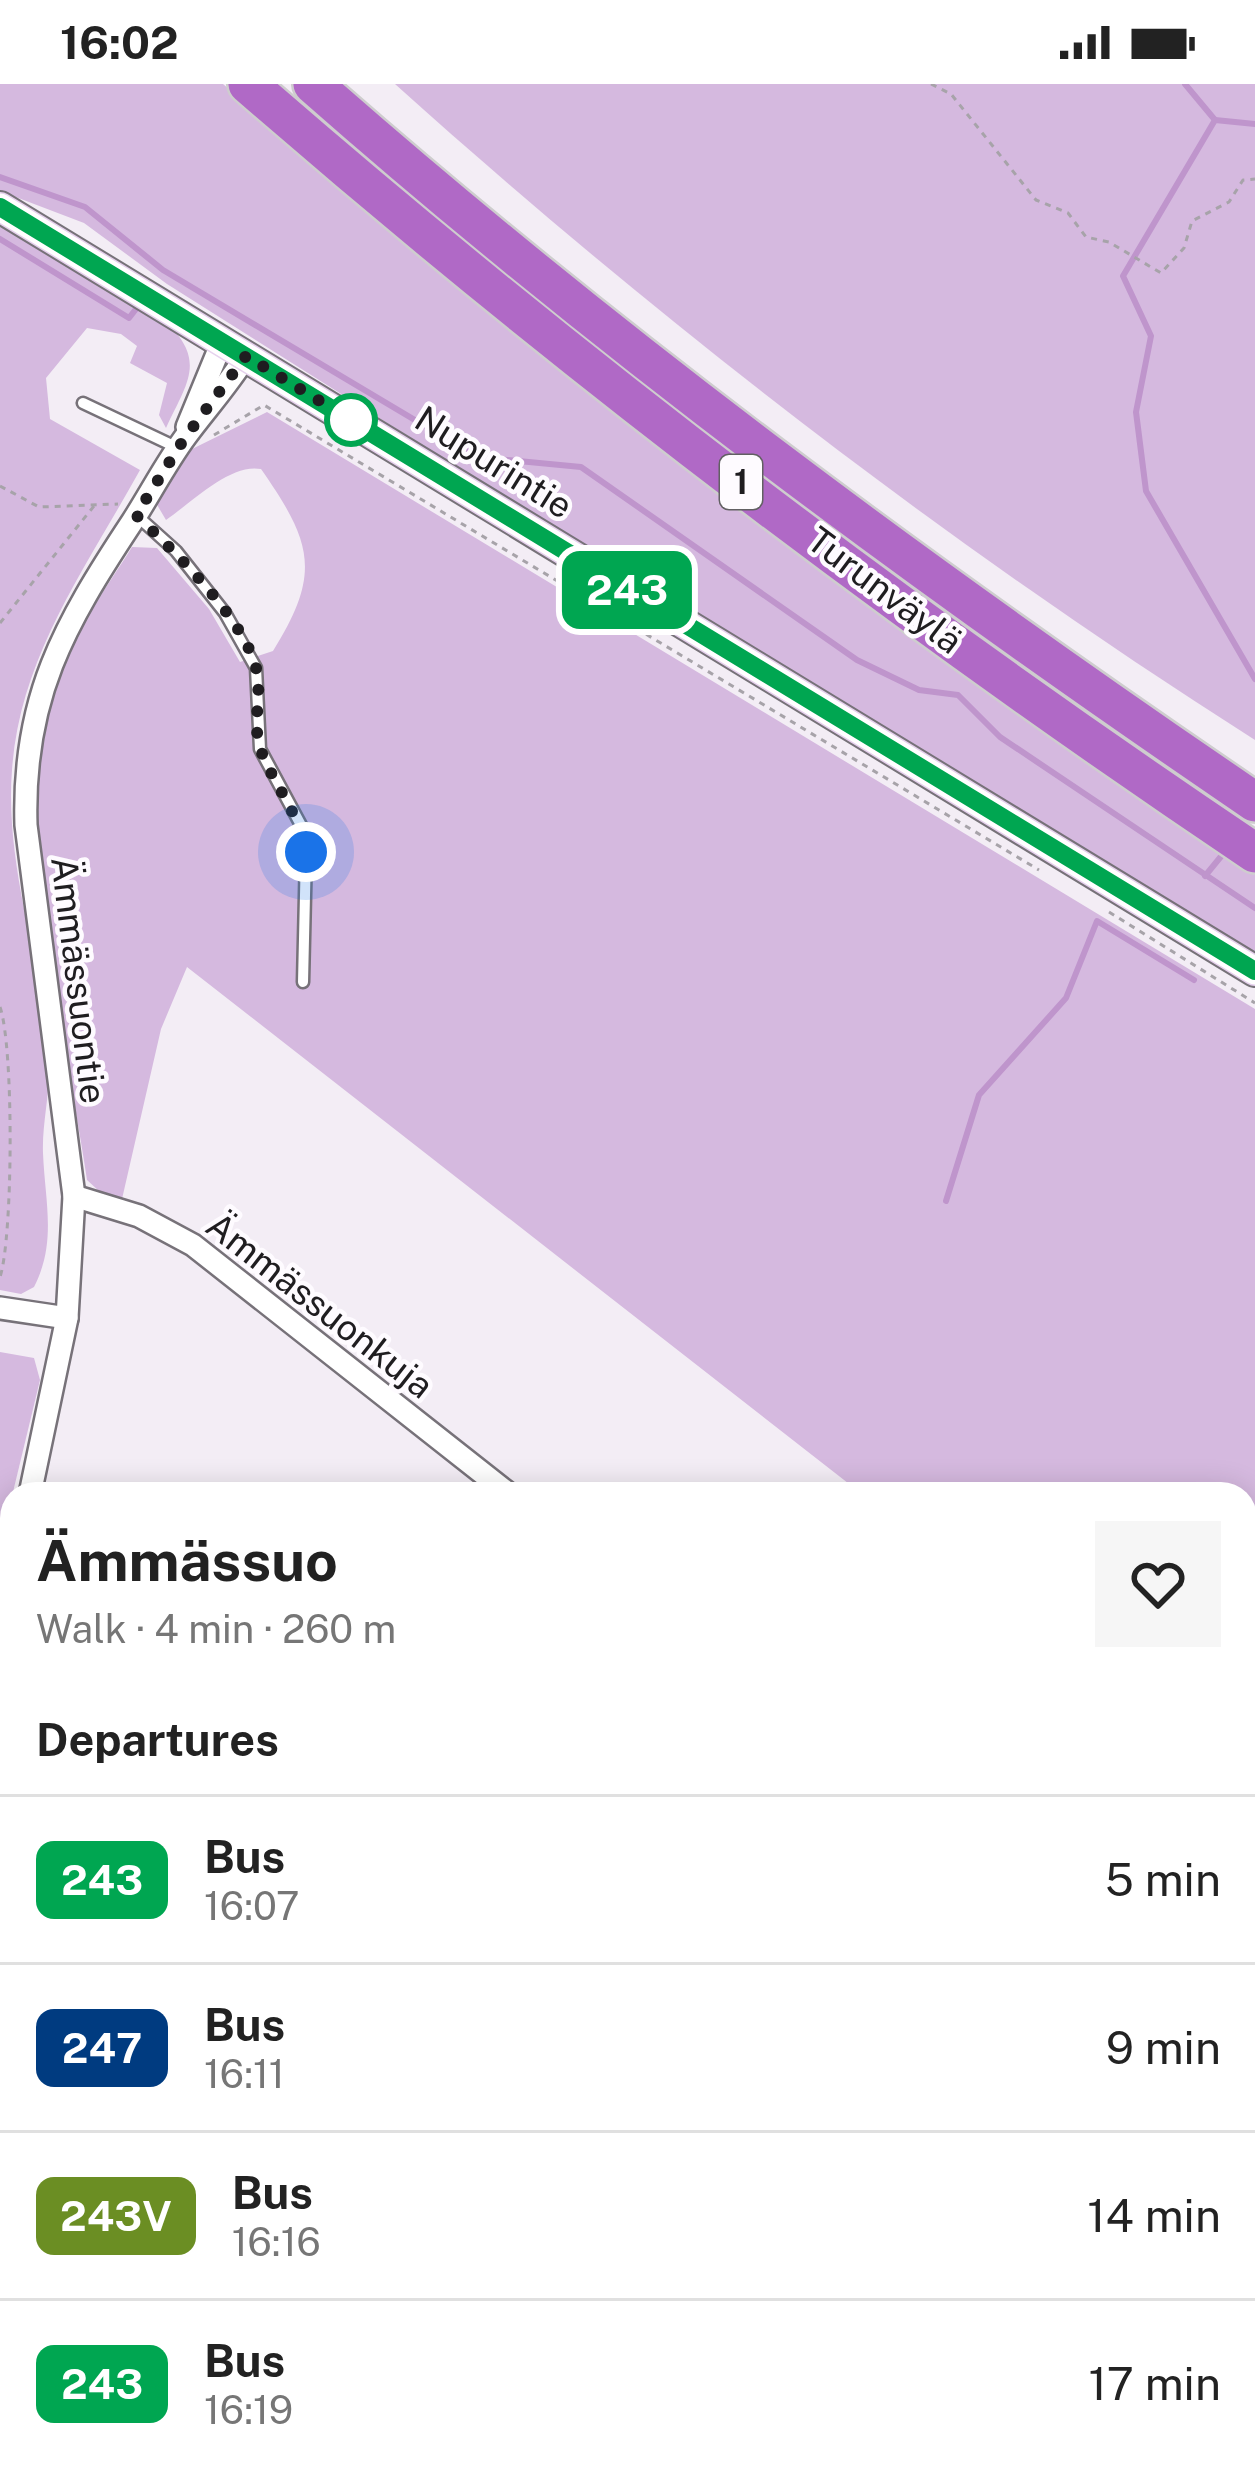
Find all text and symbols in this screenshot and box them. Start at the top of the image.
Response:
text: 16:02 [60,16,179,69]
unlabelled marker [326,395,376,445]
street label: Nupurintie [408,397,580,527]
road number: 1 [720,455,762,509]
street label: Turunväylä [799,518,971,662]
line badge: 243 [558,551,696,629]
text: 243 [586,565,668,614]
your location [276,822,336,882]
street label: Ämmässuontie [43,854,115,1106]
street label: Ämmässuonkuja [198,1204,442,1406]
button: heart [1095,1521,1221,1647]
text: Ämmässuo [36,1527,338,1594]
text: Walk · 4 min · 260 m [36,1606,396,1652]
text: Departures [36,1713,279,1766]
text: Bus [204,1830,285,1883]
text: 5 min [1105,1853,1221,1906]
text: 243 [61,1855,143,1904]
text: 16:07 [204,1883,300,1929]
text: Bus [204,1998,285,2051]
text: 9 min [1106,2021,1221,2074]
text: 247 [62,2023,142,2072]
text: 16:11 [204,2051,285,2097]
text: Bus [232,2166,313,2219]
text: 14 min [1087,2189,1221,2242]
text: 243V [60,2191,172,2240]
text: 16:16 [232,2219,321,2265]
text: Bus [204,2334,285,2387]
text: 17 min [1088,2357,1221,2410]
text: 243 [61,2359,143,2408]
text: 16:19 [204,2387,293,2433]

